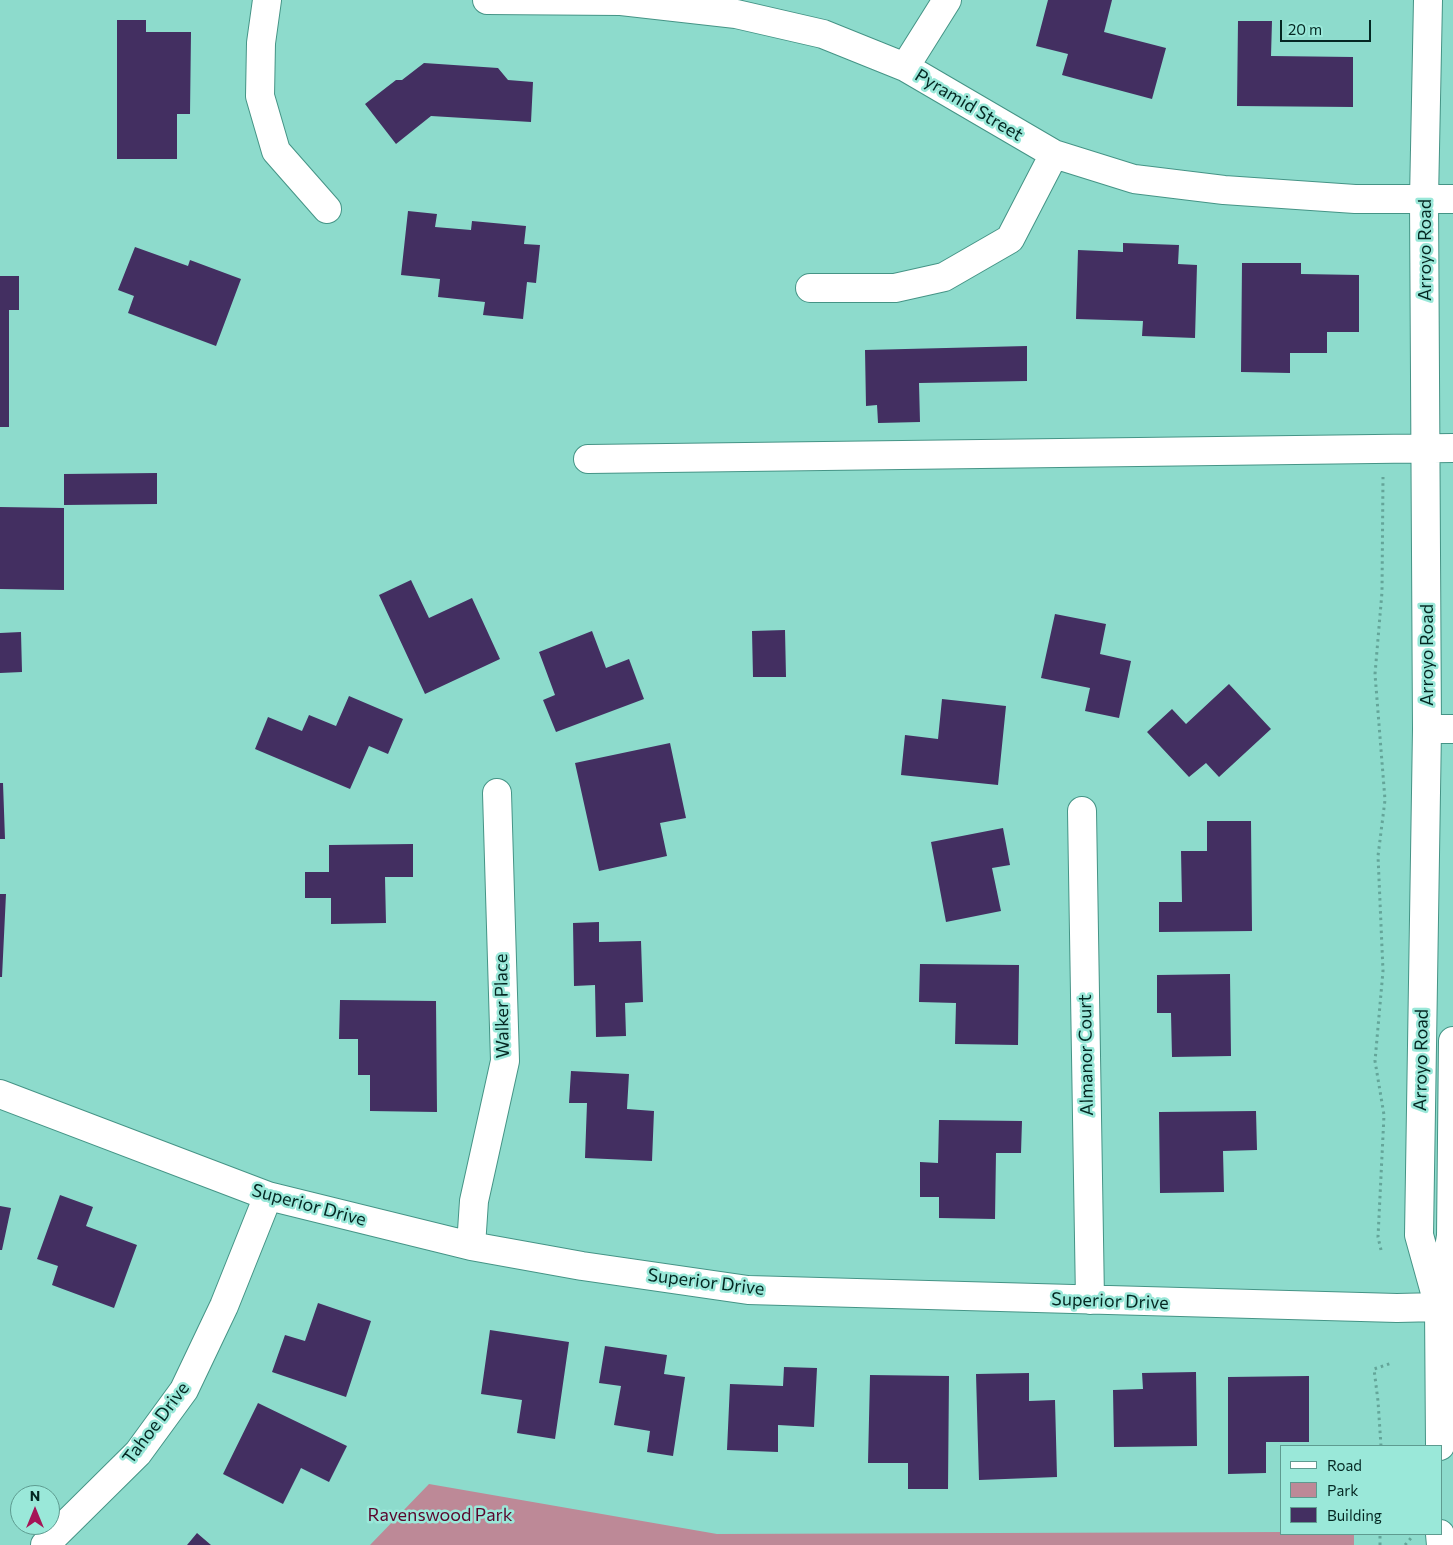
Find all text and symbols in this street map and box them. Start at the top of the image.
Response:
scale bar [1283,10,1374,42]
text: 20 m [1288,20,1322,38]
street label: Pyramid Street [911,64,1027,146]
street label: Arroyo Road [1414,199,1436,301]
street label: Arroyo Road [1416,604,1438,706]
street label: Walker Place [490,954,514,1058]
street label: Almanor Court [1074,994,1098,1116]
street label: Arroyo Road [1409,1009,1433,1111]
street label: Superior Drive [249,1179,369,1231]
street label: Superior Drive [646,1264,766,1300]
street label: Superior Drive [1051,1288,1169,1314]
street label: Tahoe Drive [118,1378,194,1468]
legend [1280,1445,1443,1535]
text: Road [1327,1456,1362,1474]
text: Park [1327,1481,1358,1499]
north arrow [10,1485,60,1535]
text: N [30,1487,40,1504]
park label: Ravenswood Park [367,1504,513,1526]
text: Building [1327,1506,1382,1524]

